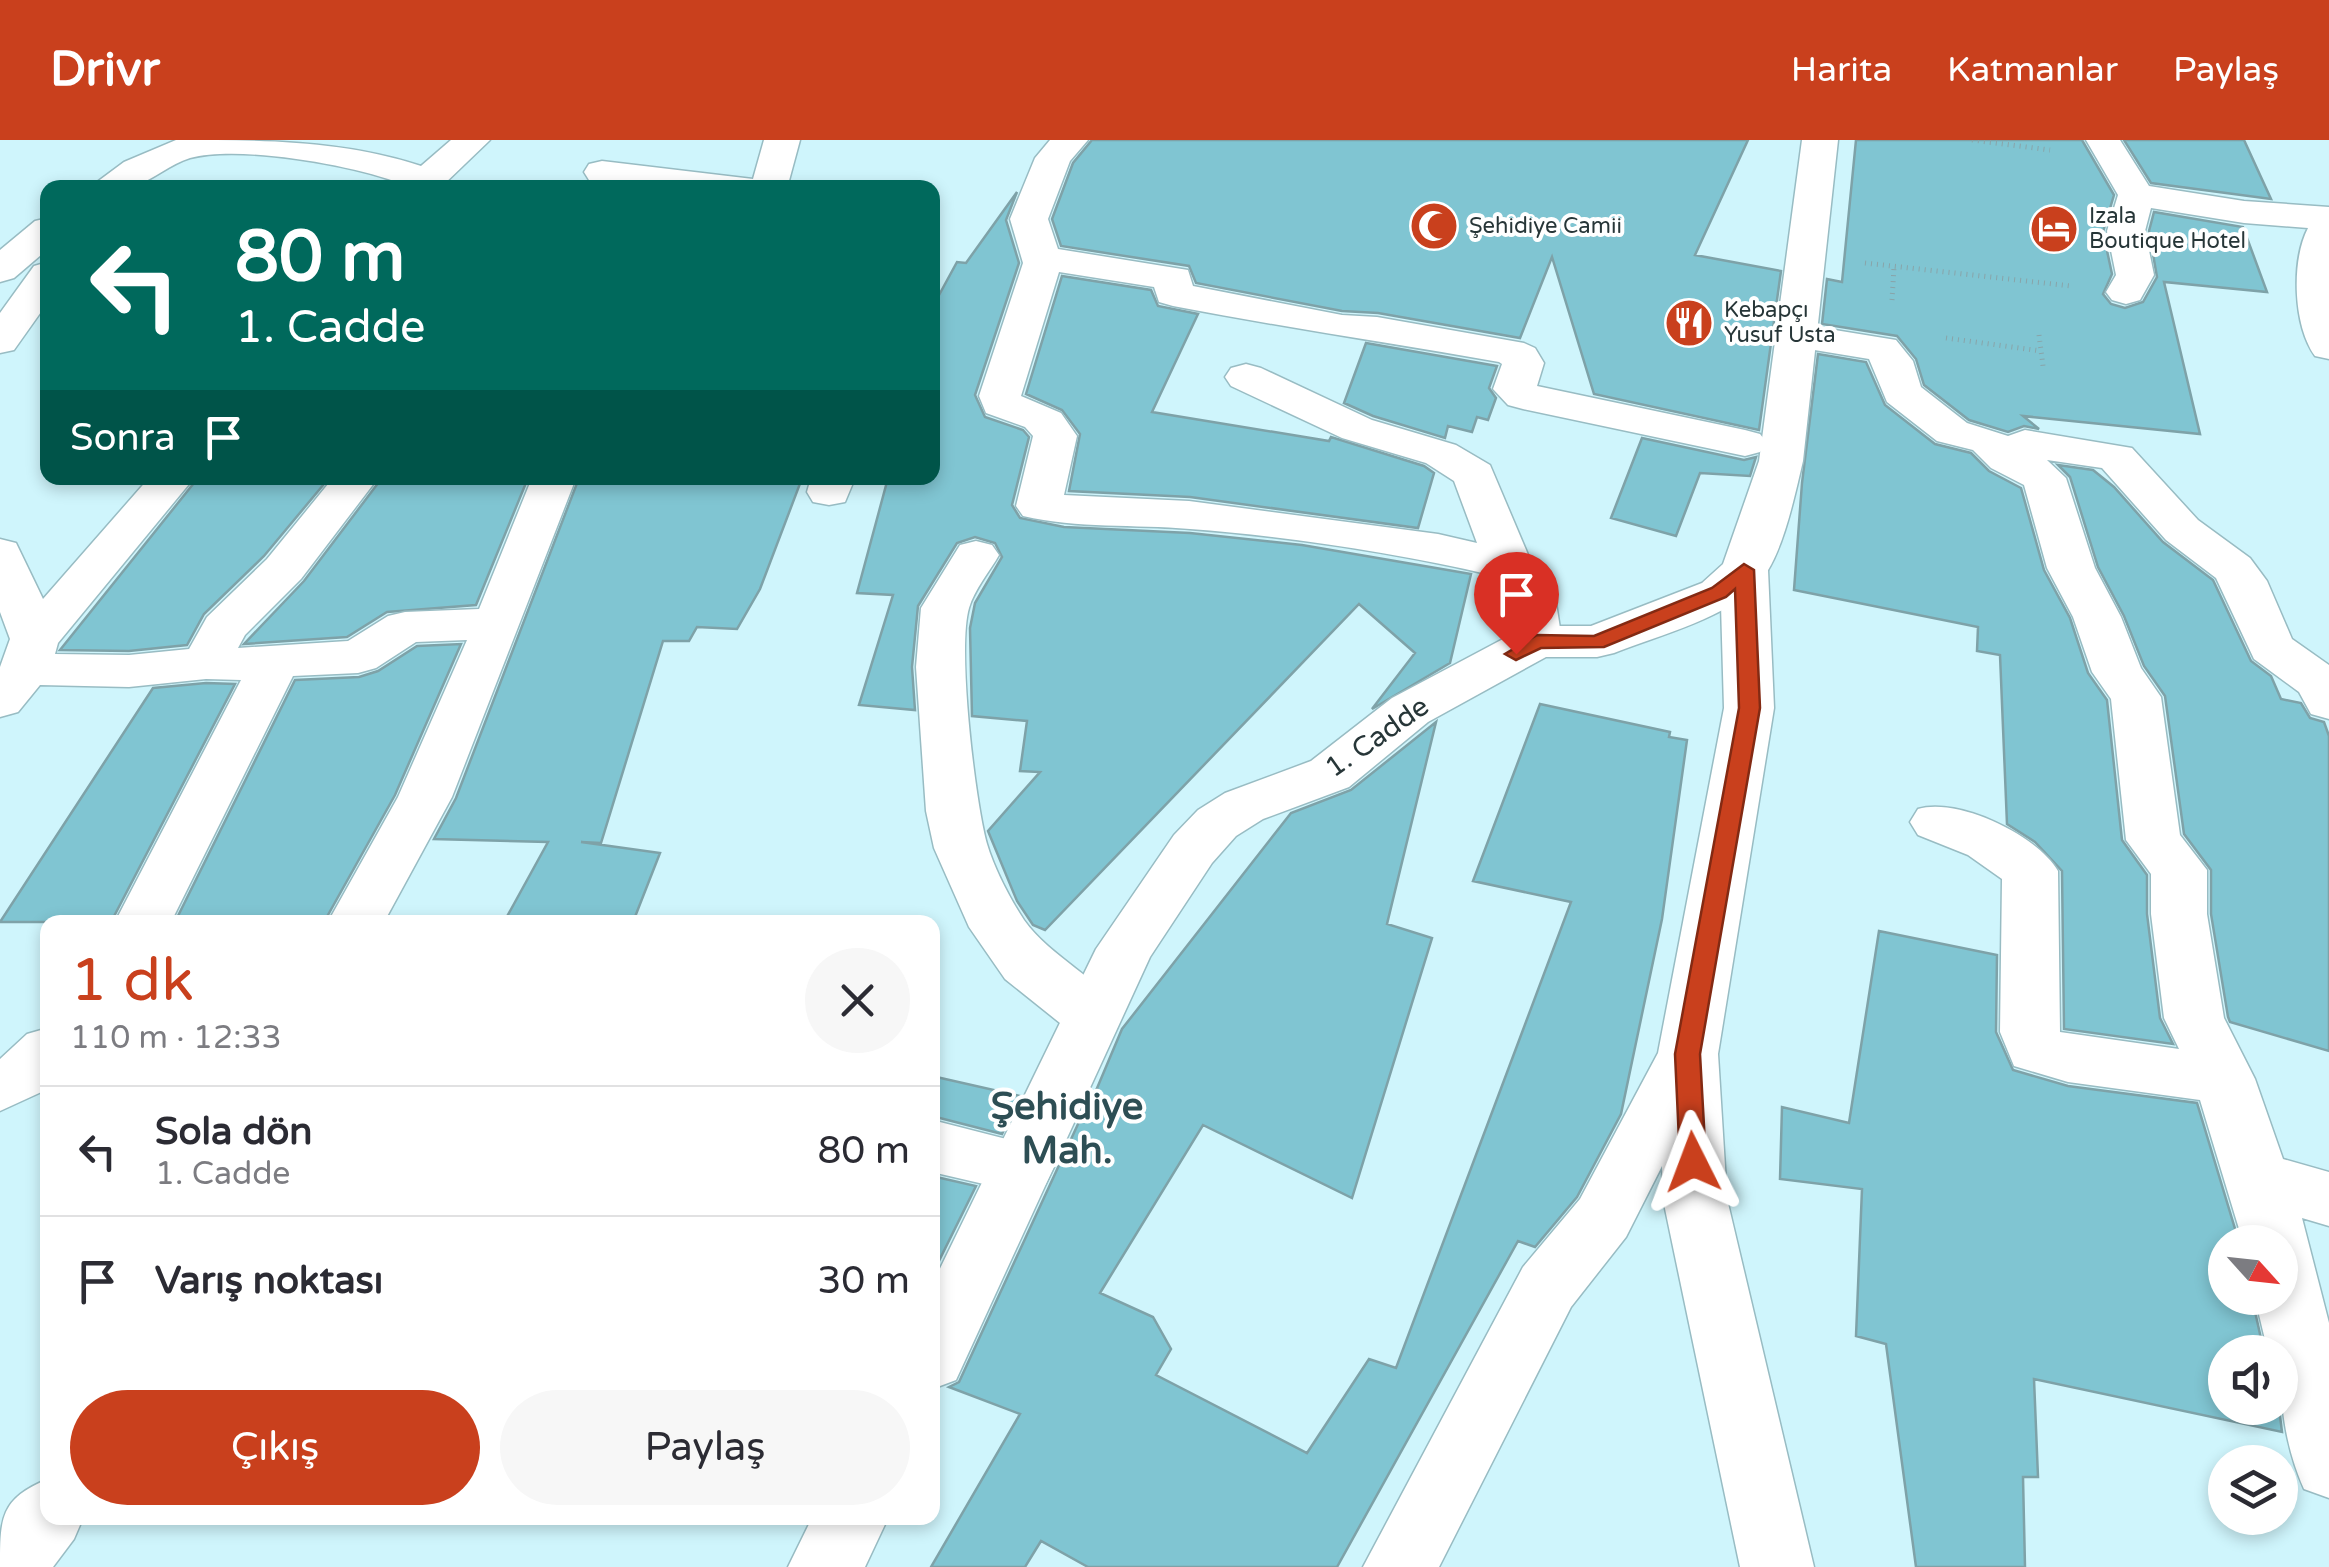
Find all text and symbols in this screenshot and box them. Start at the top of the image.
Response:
text: Drivr [50,41,160,99]
text: Harita [1791,49,1892,91]
text: Katmanlar [1947,49,2118,91]
text: Paylaş [2173,49,2279,91]
mosque icon: Şehidiye Camii [1408,200,1460,252]
hotel icon: Izala Boutique Hotel [2028,203,2080,255]
place label: Izala Boutique Hotel [2089,203,2246,254]
place label: Şehidiye Camii [1469,213,1622,239]
text: 80 m [235,216,405,300]
icon: left [70,220,200,350]
restaurant icon: Kebapçı Yusuf Usta [1663,297,1715,349]
place label: Kebapçı Yusuf Usta [1724,297,1836,348]
text: 1. Cadde [235,301,426,355]
icon: arrive [196,410,251,465]
text: Sonra [70,415,176,461]
pin [1474,552,1559,655]
icon: arrive [1489,567,1544,622]
street label: 1. Cadde [1319,689,1435,785]
text: 1 dk [70,945,194,1017]
button: close [805,948,910,1053]
text: 110 m · 12:33 [70,1019,282,1057]
district label: Şehidiye Mah. [991,1084,1143,1174]
text: Sola dön [155,1109,312,1155]
position arrow [1641,1110,1745,1214]
icon: left [70,1124,125,1179]
text: 80 m [818,1128,910,1174]
text: 1. Cadde [155,1155,290,1193]
north arrow [2208,1225,2298,1315]
map controls [2208,1225,2298,1535]
icon: arrive [70,1254,125,1309]
text: Varış noktası [155,1258,383,1304]
text: 30 m [818,1258,910,1304]
button: sound [2208,1335,2298,1425]
button: Çıkış [70,1390,480,1505]
button: Paylaş [500,1390,910,1505]
button: layers [2208,1445,2298,1535]

